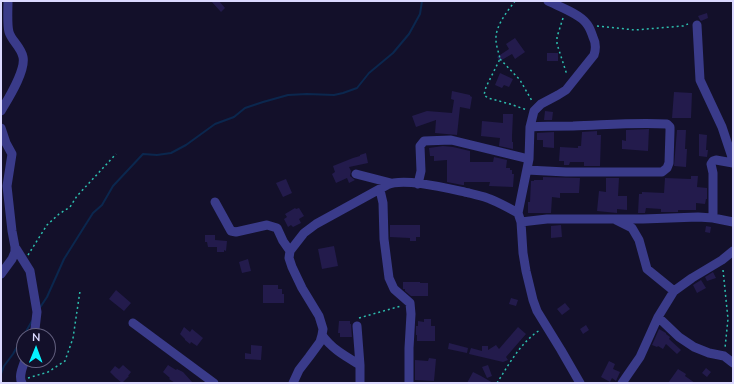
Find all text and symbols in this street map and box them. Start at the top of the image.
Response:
north arrow [16,328,56,368]
text: N [32,330,40,344]

